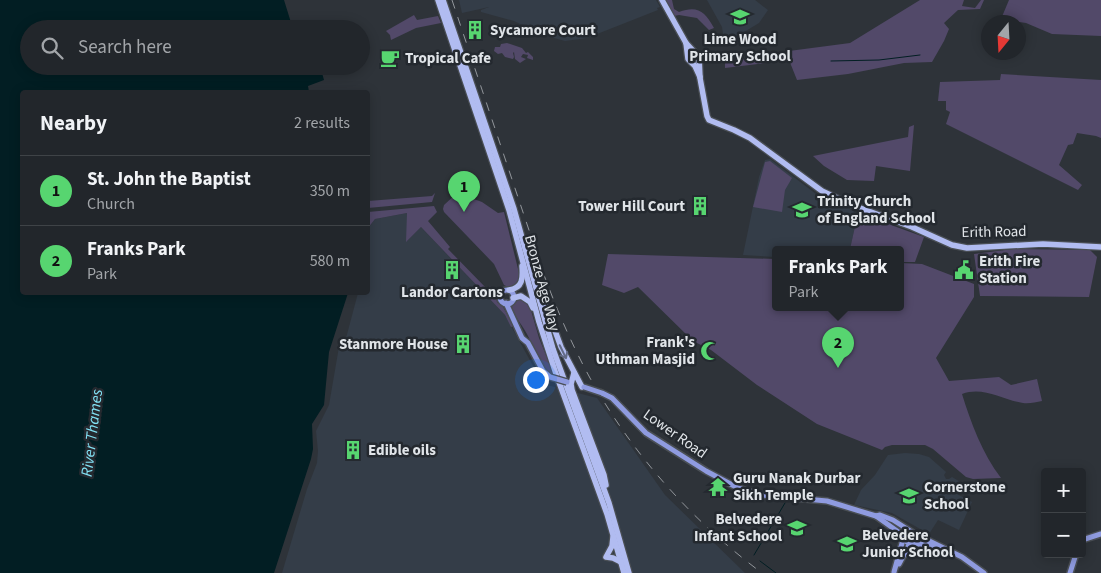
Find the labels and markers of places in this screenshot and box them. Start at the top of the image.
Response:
school or university icon: Lime Wood Primary School [729,6,751,28]
building icon: Sycamore Court [464,19,486,41]
place label: Sycamore Court [490,20,596,41]
place label: Lime Wood Primary School [689,29,791,67]
cafe icon: Tropical Cafe [379,47,401,69]
place label: Tropical Cafe [405,48,491,69]
pin: 1 [448,171,480,212]
place label: Trinity Church of England School [817,191,936,229]
building icon: Tower Hill Court [689,195,711,217]
place label: Tower Hill Court [578,196,685,217]
school or university icon: Trinity Church of England School [791,199,813,221]
place label: Erith Fire Station [979,251,1040,289]
building icon: Landor Cartons [441,259,463,281]
public building icon: Erith Fire Station [953,259,975,281]
place label: Landor Cartons [401,282,503,303]
pin: 2 [822,327,854,368]
place label: Frank's Uthman Masjid [595,332,695,370]
building icon: Stanmore House [452,333,474,355]
place label: Stanmore House [339,334,448,355]
mosque icon: Frank's Uthman Masjid [699,340,721,362]
building icon: Edible oils [342,439,364,461]
place label: Edible oils [368,440,436,461]
place label: Guru Nanak Durbar Sikh Temple [733,468,861,506]
temple icon: Guru Nanak Durbar Sikh Temple [707,476,729,498]
place label: Cornerstone School [924,477,1006,515]
school or university icon: Cornerstone School [898,485,920,507]
place label: Belvedere Infant School [694,509,783,547]
school or university icon: Belvedere Infant School [786,517,808,539]
place label: Belvedere Junior School [862,525,954,563]
school or university icon: Belvedere Junior School [836,533,858,555]

